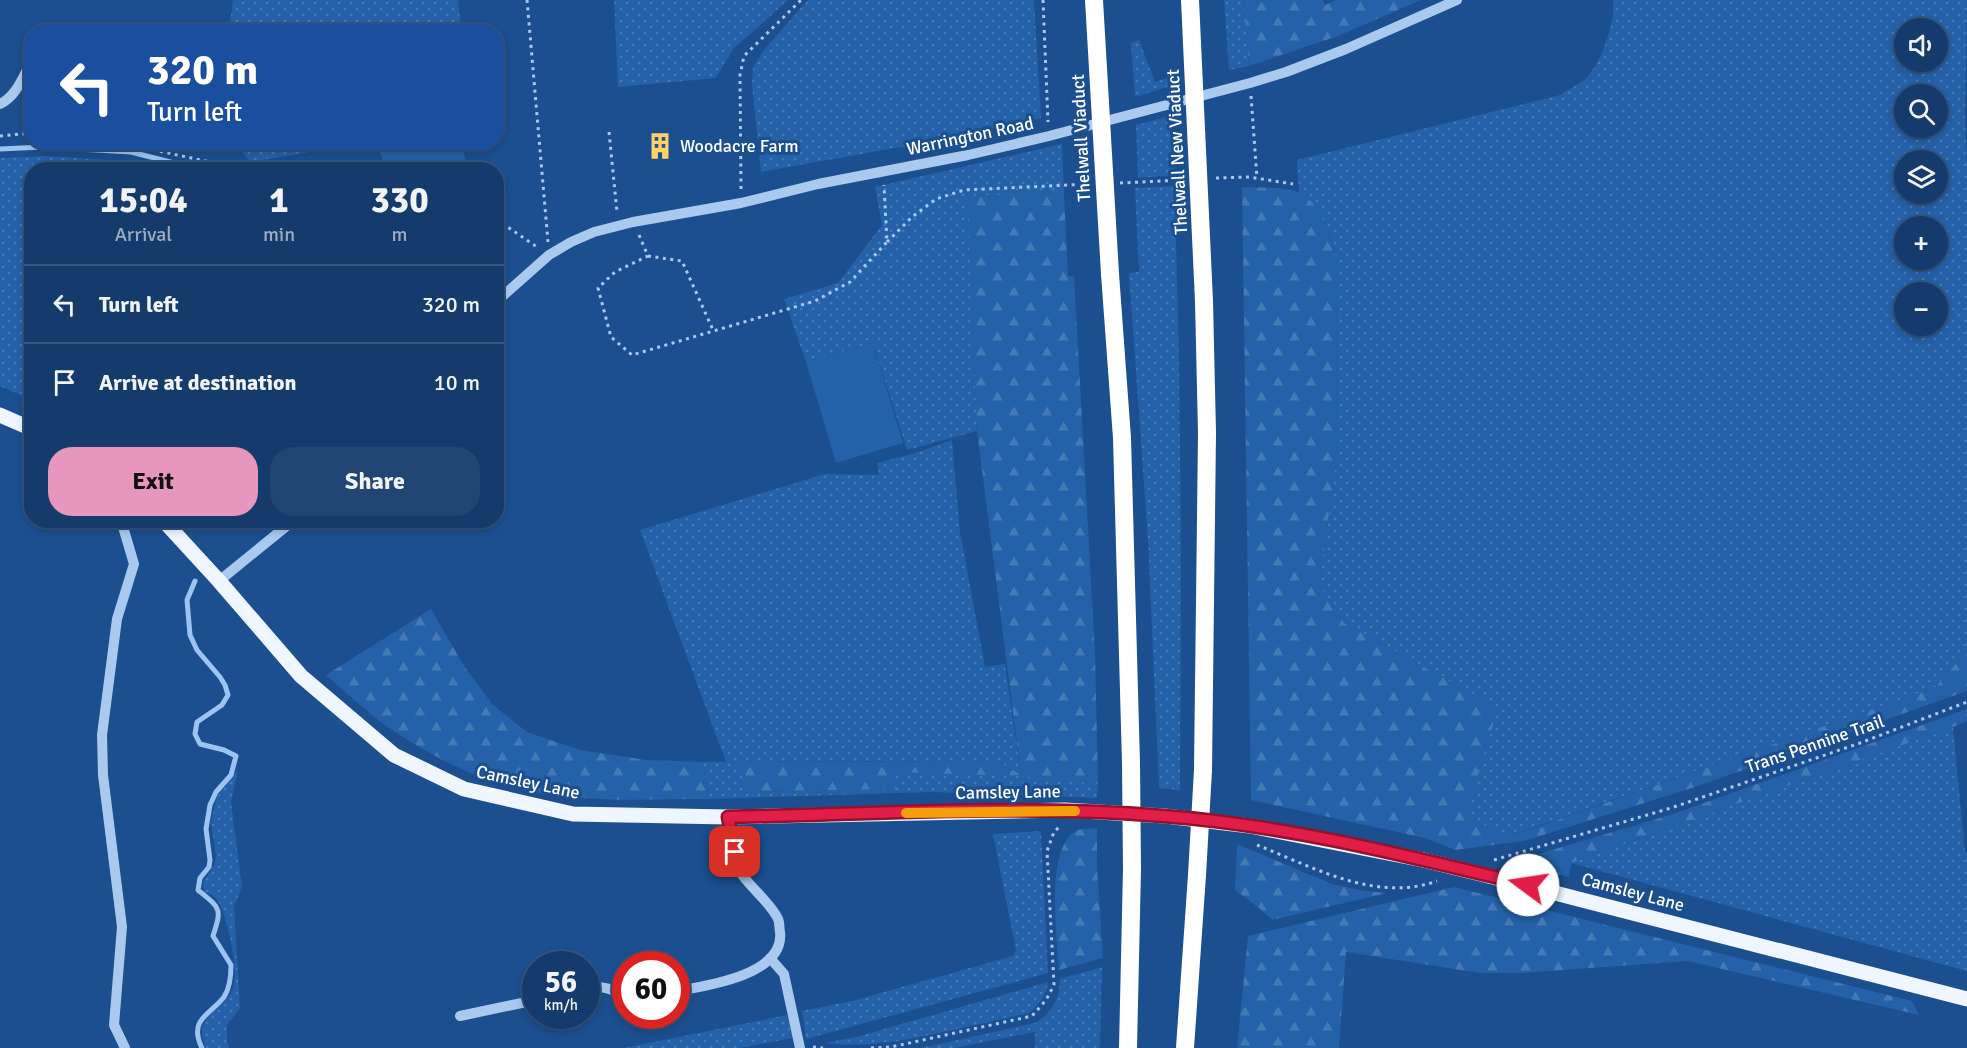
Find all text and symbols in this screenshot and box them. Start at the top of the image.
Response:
map controls [1894,18,1948,336]
button: sound [1894,18,1948,72]
text: 320 m [147,45,258,96]
icon: left [48,48,126,126]
street label: Thelwall New Viaduct [1162,69,1192,235]
street label: Thelwall Viaduct [1067,74,1095,202]
button: search [1894,84,1948,138]
text: Turn left [147,96,242,129]
street label: Warrington Road [904,112,1036,160]
building icon: Woodacre Farm [645,131,675,161]
place label: Woodacre Farm [680,135,799,157]
button: layers [1894,150,1948,204]
text: 15:04 [99,178,188,223]
text: 1 [269,178,289,223]
text: 330 [370,178,429,223]
button: + [1894,216,1948,270]
text: Arrival [115,222,172,247]
text: min [263,222,295,247]
text: m [392,222,408,247]
button: − [1894,282,1948,336]
icon: left [48,288,81,321]
text: Turn left [99,291,179,318]
text: 320 m [422,291,480,318]
icon: arrive [48,366,81,399]
text: Arrive at destination [99,369,296,396]
text: 10 m [434,369,480,396]
button: Exit [48,447,258,516]
button: Share [270,447,480,516]
street label: Trans Pennine Trail [1743,710,1887,778]
street label: Camsley Lane [474,760,582,804]
street label: Camsley Lane [955,780,1061,804]
pin [709,826,760,877]
icon: arrive [718,835,751,868]
position arrow [1496,853,1560,917]
street label: Camsley Lane [1579,868,1687,916]
speed limit sign: 60 [612,951,690,1029]
text: 56 [545,964,577,1001]
text: km/h [544,996,578,1014]

